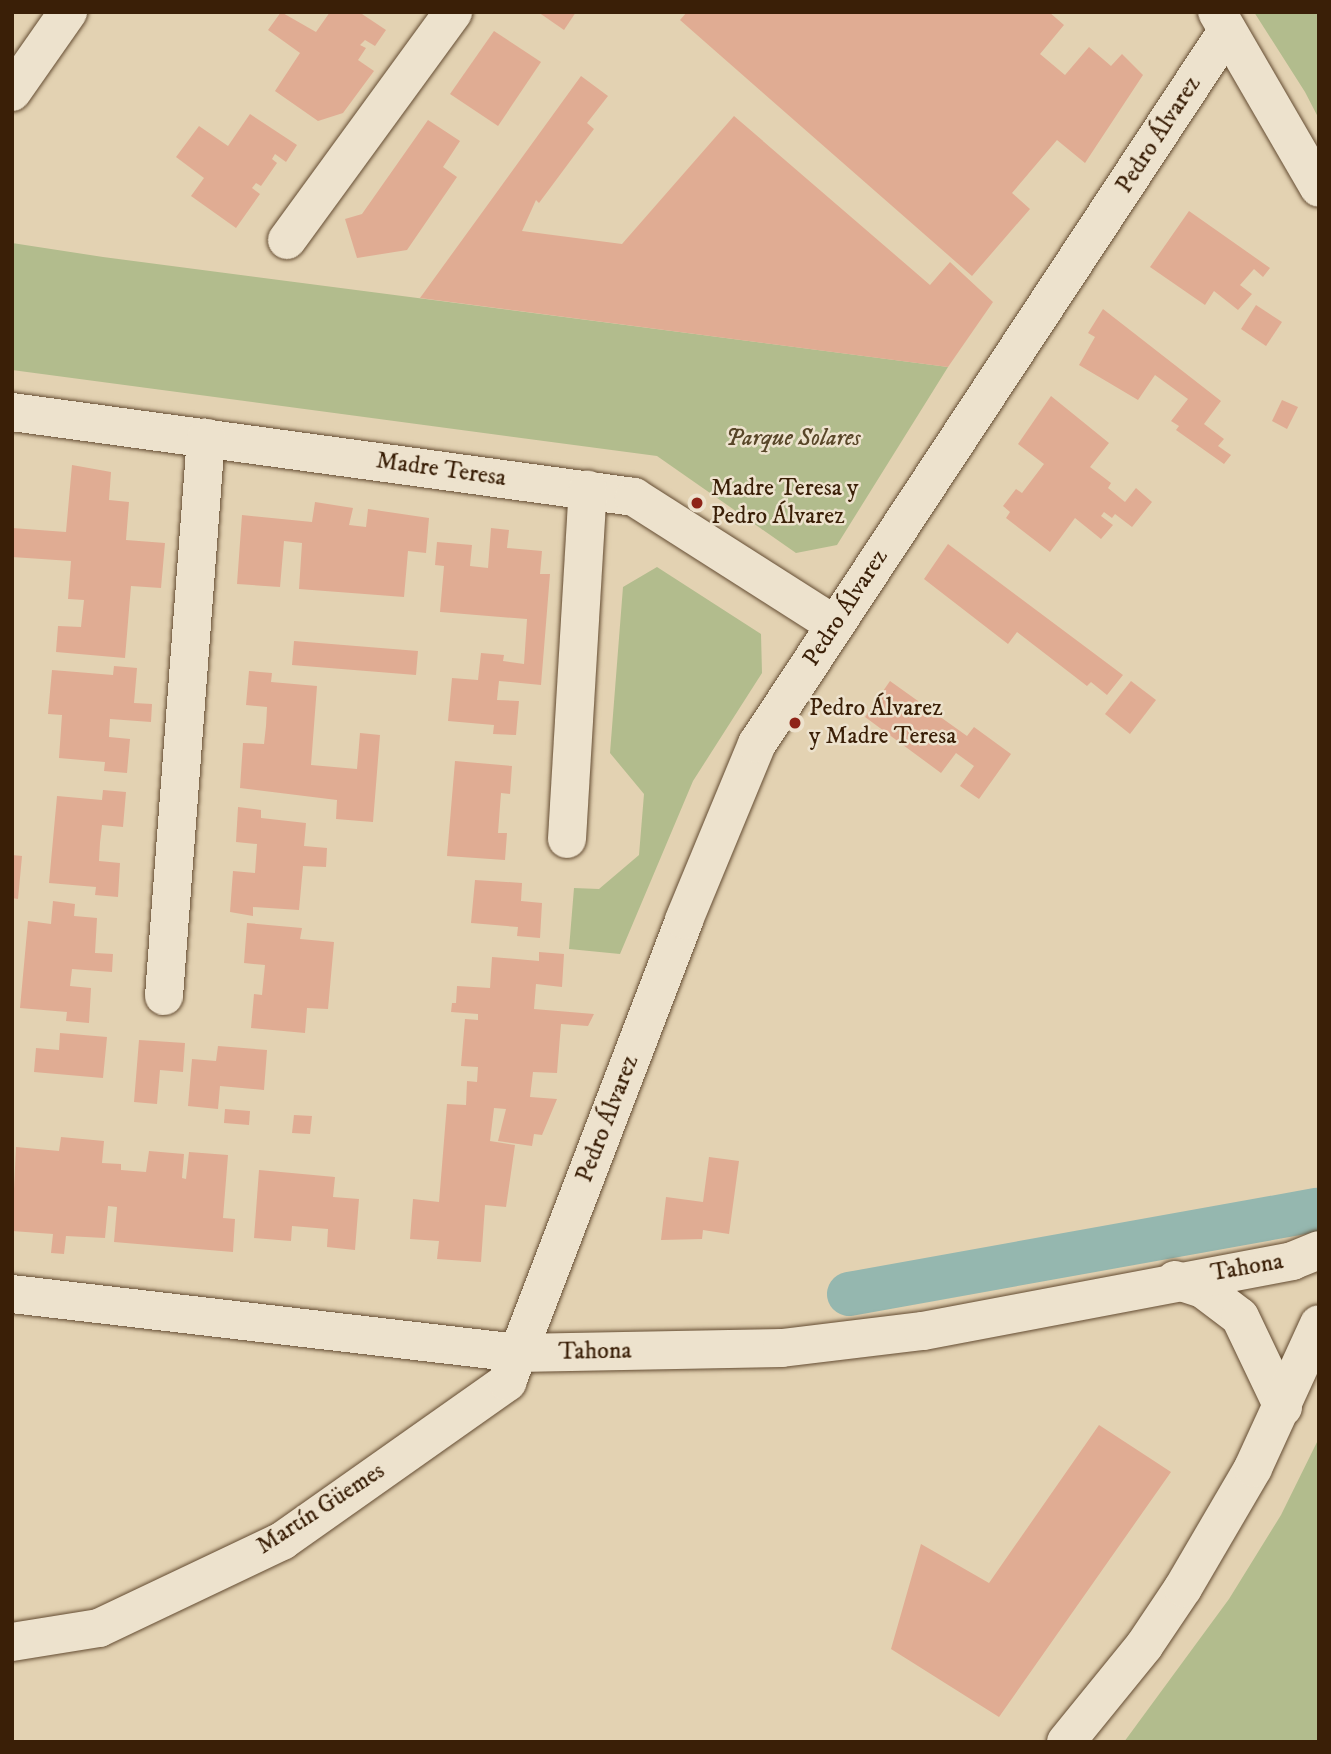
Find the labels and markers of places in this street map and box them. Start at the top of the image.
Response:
place label: Madre Teresa y Pedro Álvarez [711,475,858,531]
marker: Madre Teresa y Pedro Álvarez [689,495,705,511]
place label: Pedro Álvarez y Madre Teresa [809,695,956,751]
marker: Pedro Álvarez y Madre Teresa [787,715,803,731]

